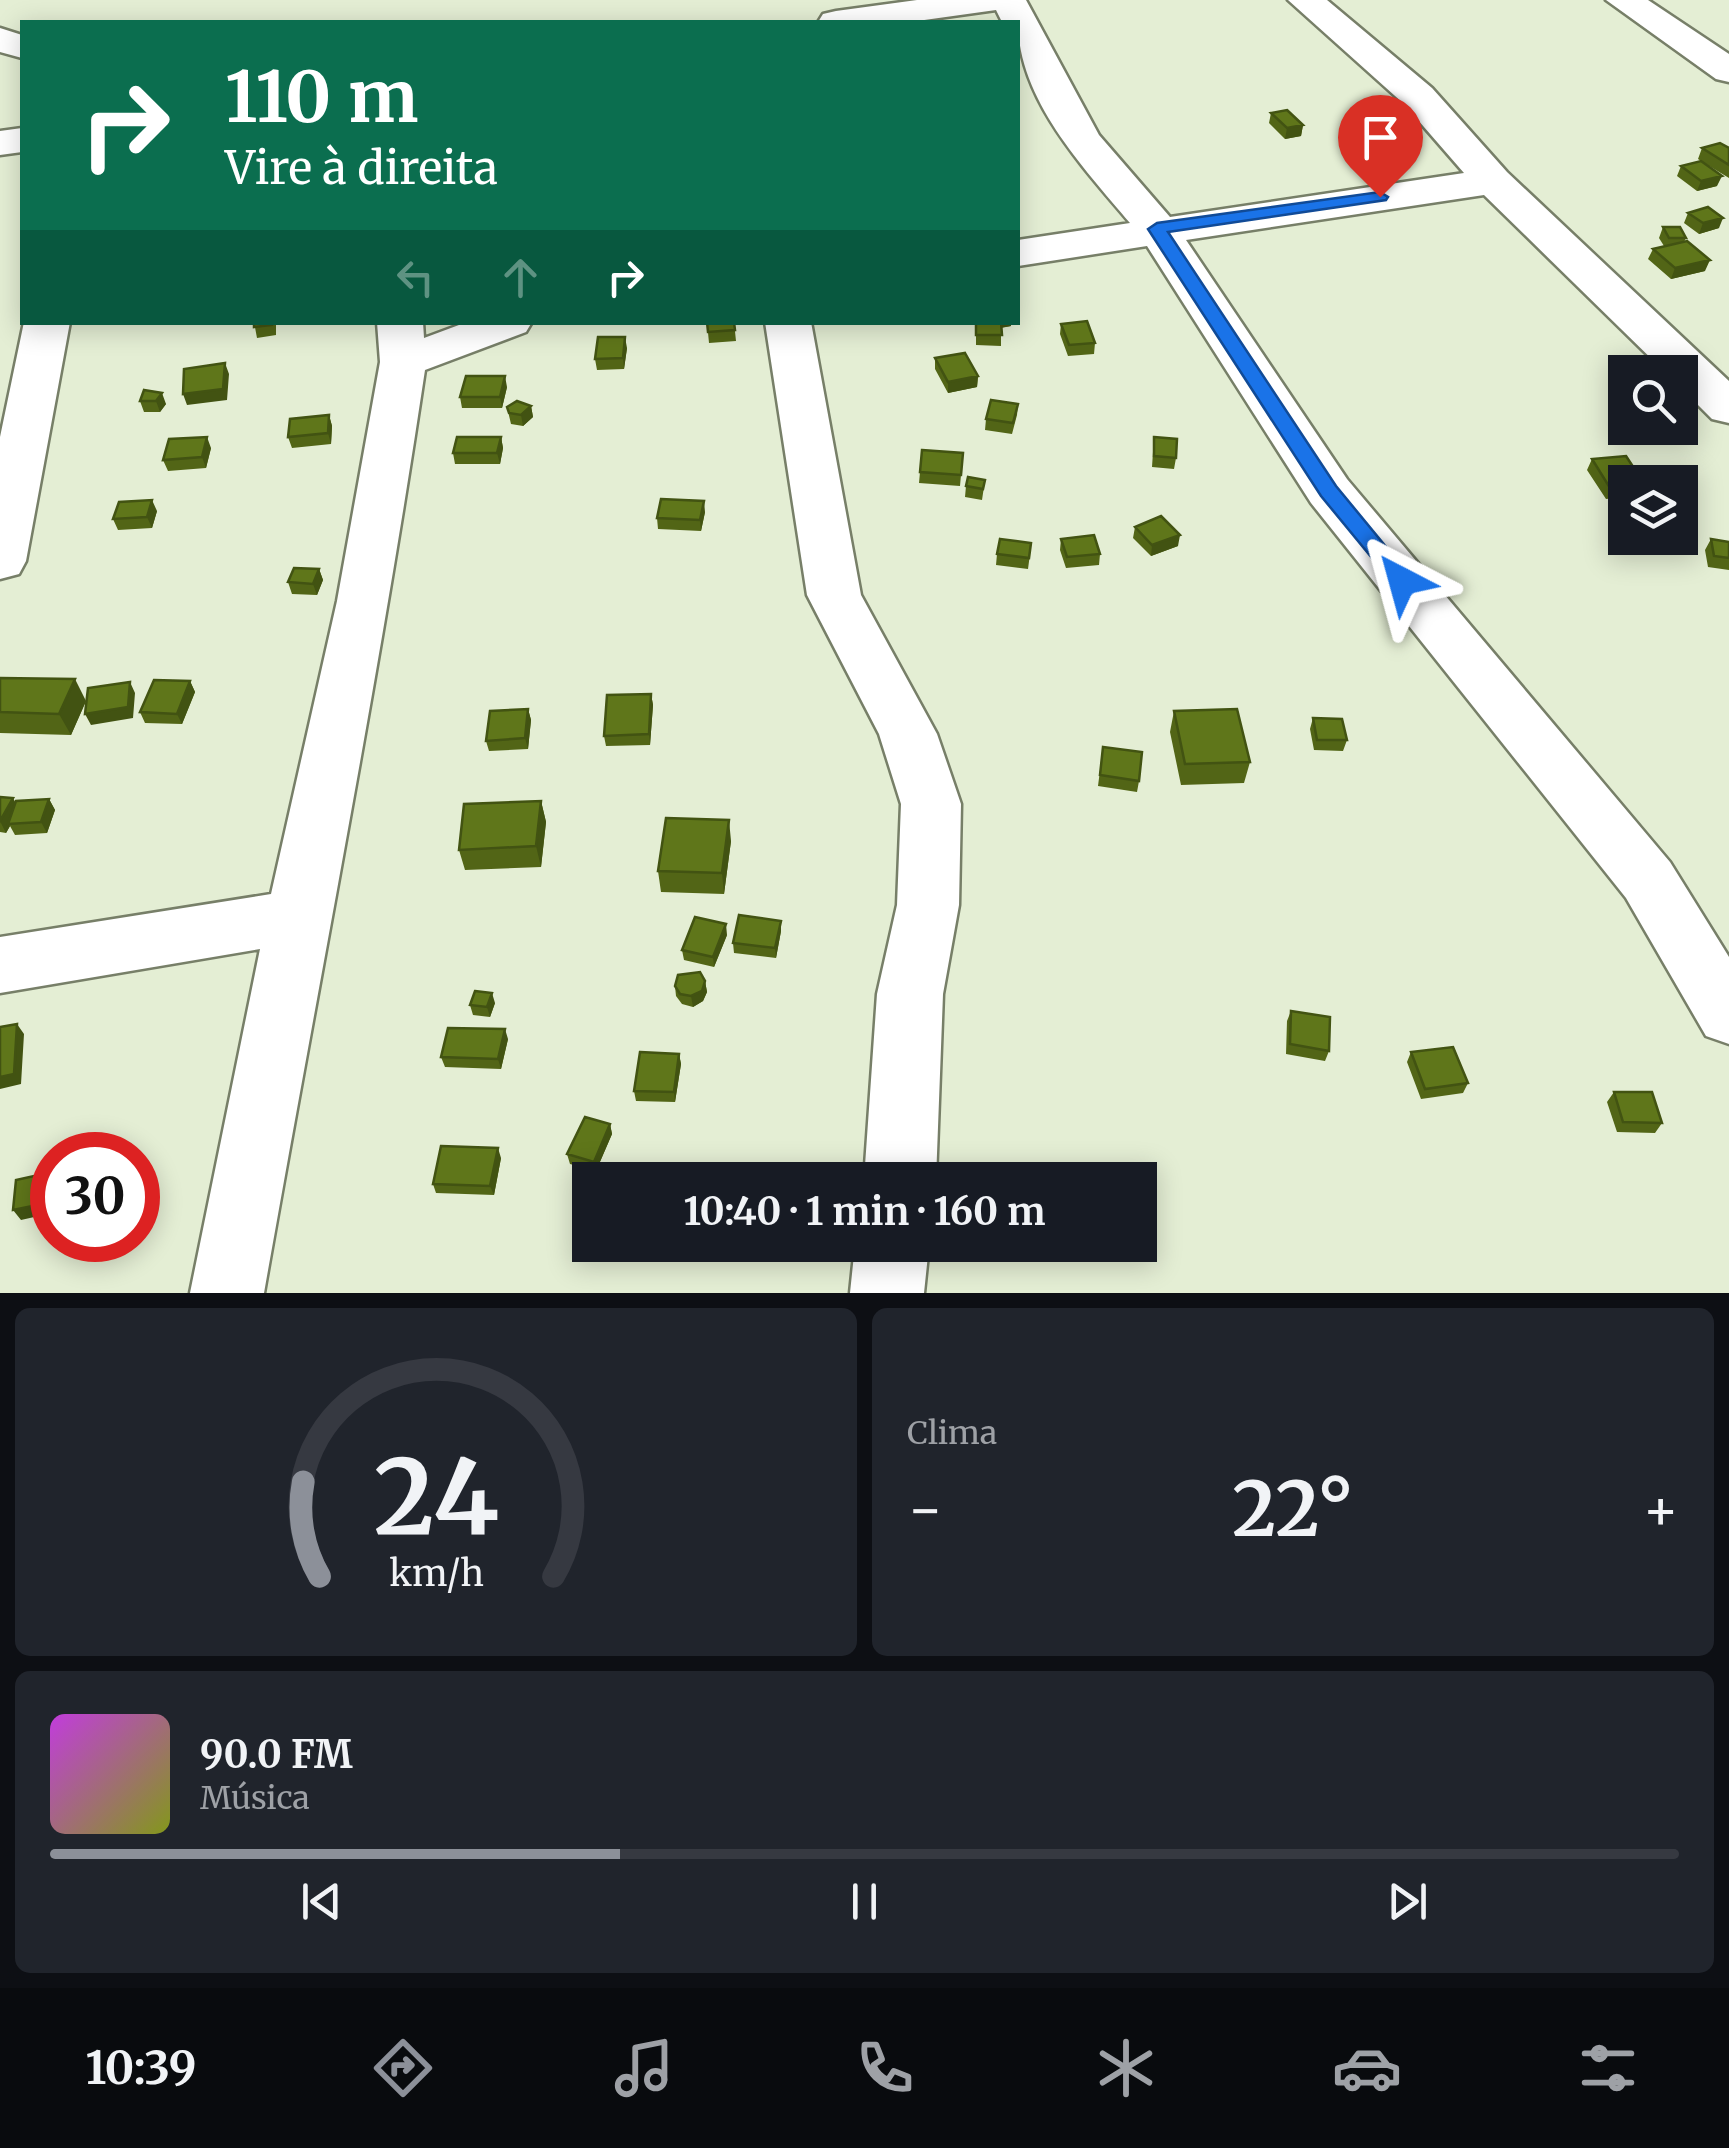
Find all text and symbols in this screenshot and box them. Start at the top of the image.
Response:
text: 110 m [225,53,418,141]
icon: right [60,60,190,190]
pin [1338,95,1423,198]
icon: arrive [1353,110,1408,165]
text: Vire à direita [225,140,498,196]
icon: left [388,250,443,305]
icon: ahead [493,250,548,305]
icon: right [598,250,653,305]
map controls [1608,355,1698,555]
button: search [1608,355,1698,445]
button: layers [1608,465,1698,555]
position arrow [1350,529,1454,633]
speed limit sign: 30 [30,1132,160,1262]
text: 10:40 · 1 min · 160 m [684,1188,1045,1235]
text: Clima [907,1413,997,1453]
text: 24 [373,1432,499,1562]
text: 22° [1232,1462,1354,1556]
text: − [907,1475,944,1544]
text: + [1642,1475,1679,1544]
text: km/h [389,1551,483,1596]
text: 90.0 FM [200,1731,353,1778]
text: Música [200,1778,310,1818]
icon: previous [294,1874,349,1929]
icon: pause [837,1874,892,1929]
icon: next [1380,1874,1435,1929]
icon: directions [368,2033,438,2103]
icon: music [609,2033,679,2103]
icon: phone [850,2033,920,2103]
icon: climate [1091,2033,1161,2103]
icon: car [1332,2033,1402,2103]
icon: filters [1573,2033,1643,2103]
text: 10:39 [86,2040,197,2096]

